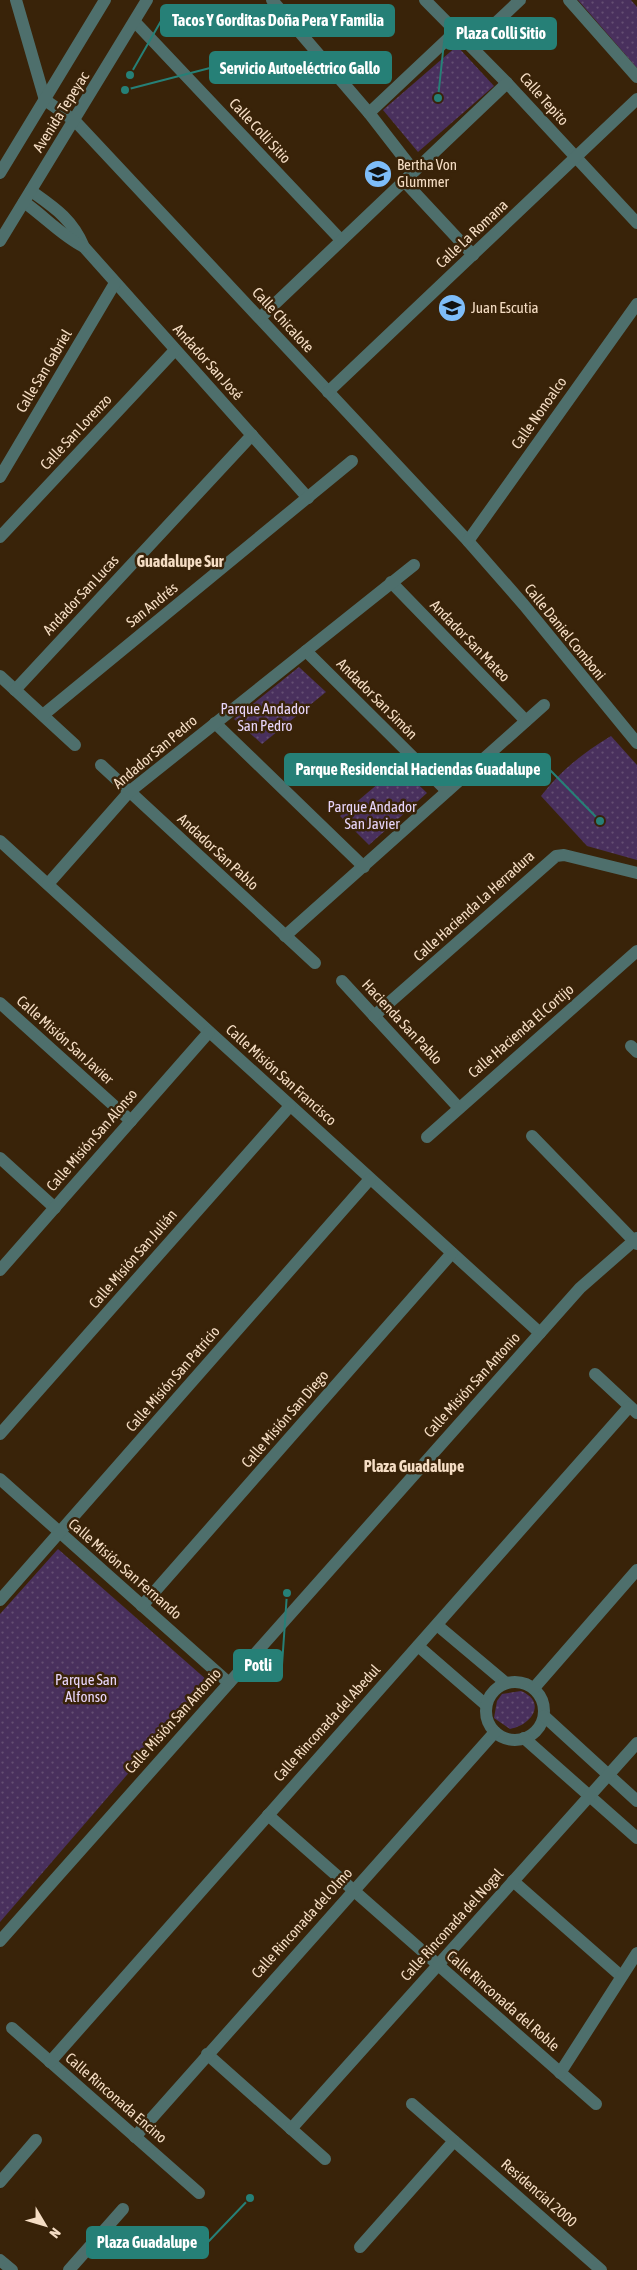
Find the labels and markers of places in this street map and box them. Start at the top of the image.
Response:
callout: Tacos Y Gorditas Doña Pera Y Familia [161,5,394,36]
callout: Plaza Colli Sitio [445,18,556,49]
callout: Servicio Autoeléctrico Gallo [210,52,391,83]
place label: Bertha Von Glummer [397,156,457,190]
school or university icon: Bertha Von Glummer [363,159,393,189]
school or university icon: Juan Escutia [437,293,467,323]
place label: Juan Escutia [471,299,539,316]
callout: Parque Residencial Haciendas Guadalupe [285,754,550,785]
callout: Potli [234,1650,282,1681]
callout: Plaza Guadalupe [87,2227,208,2258]

